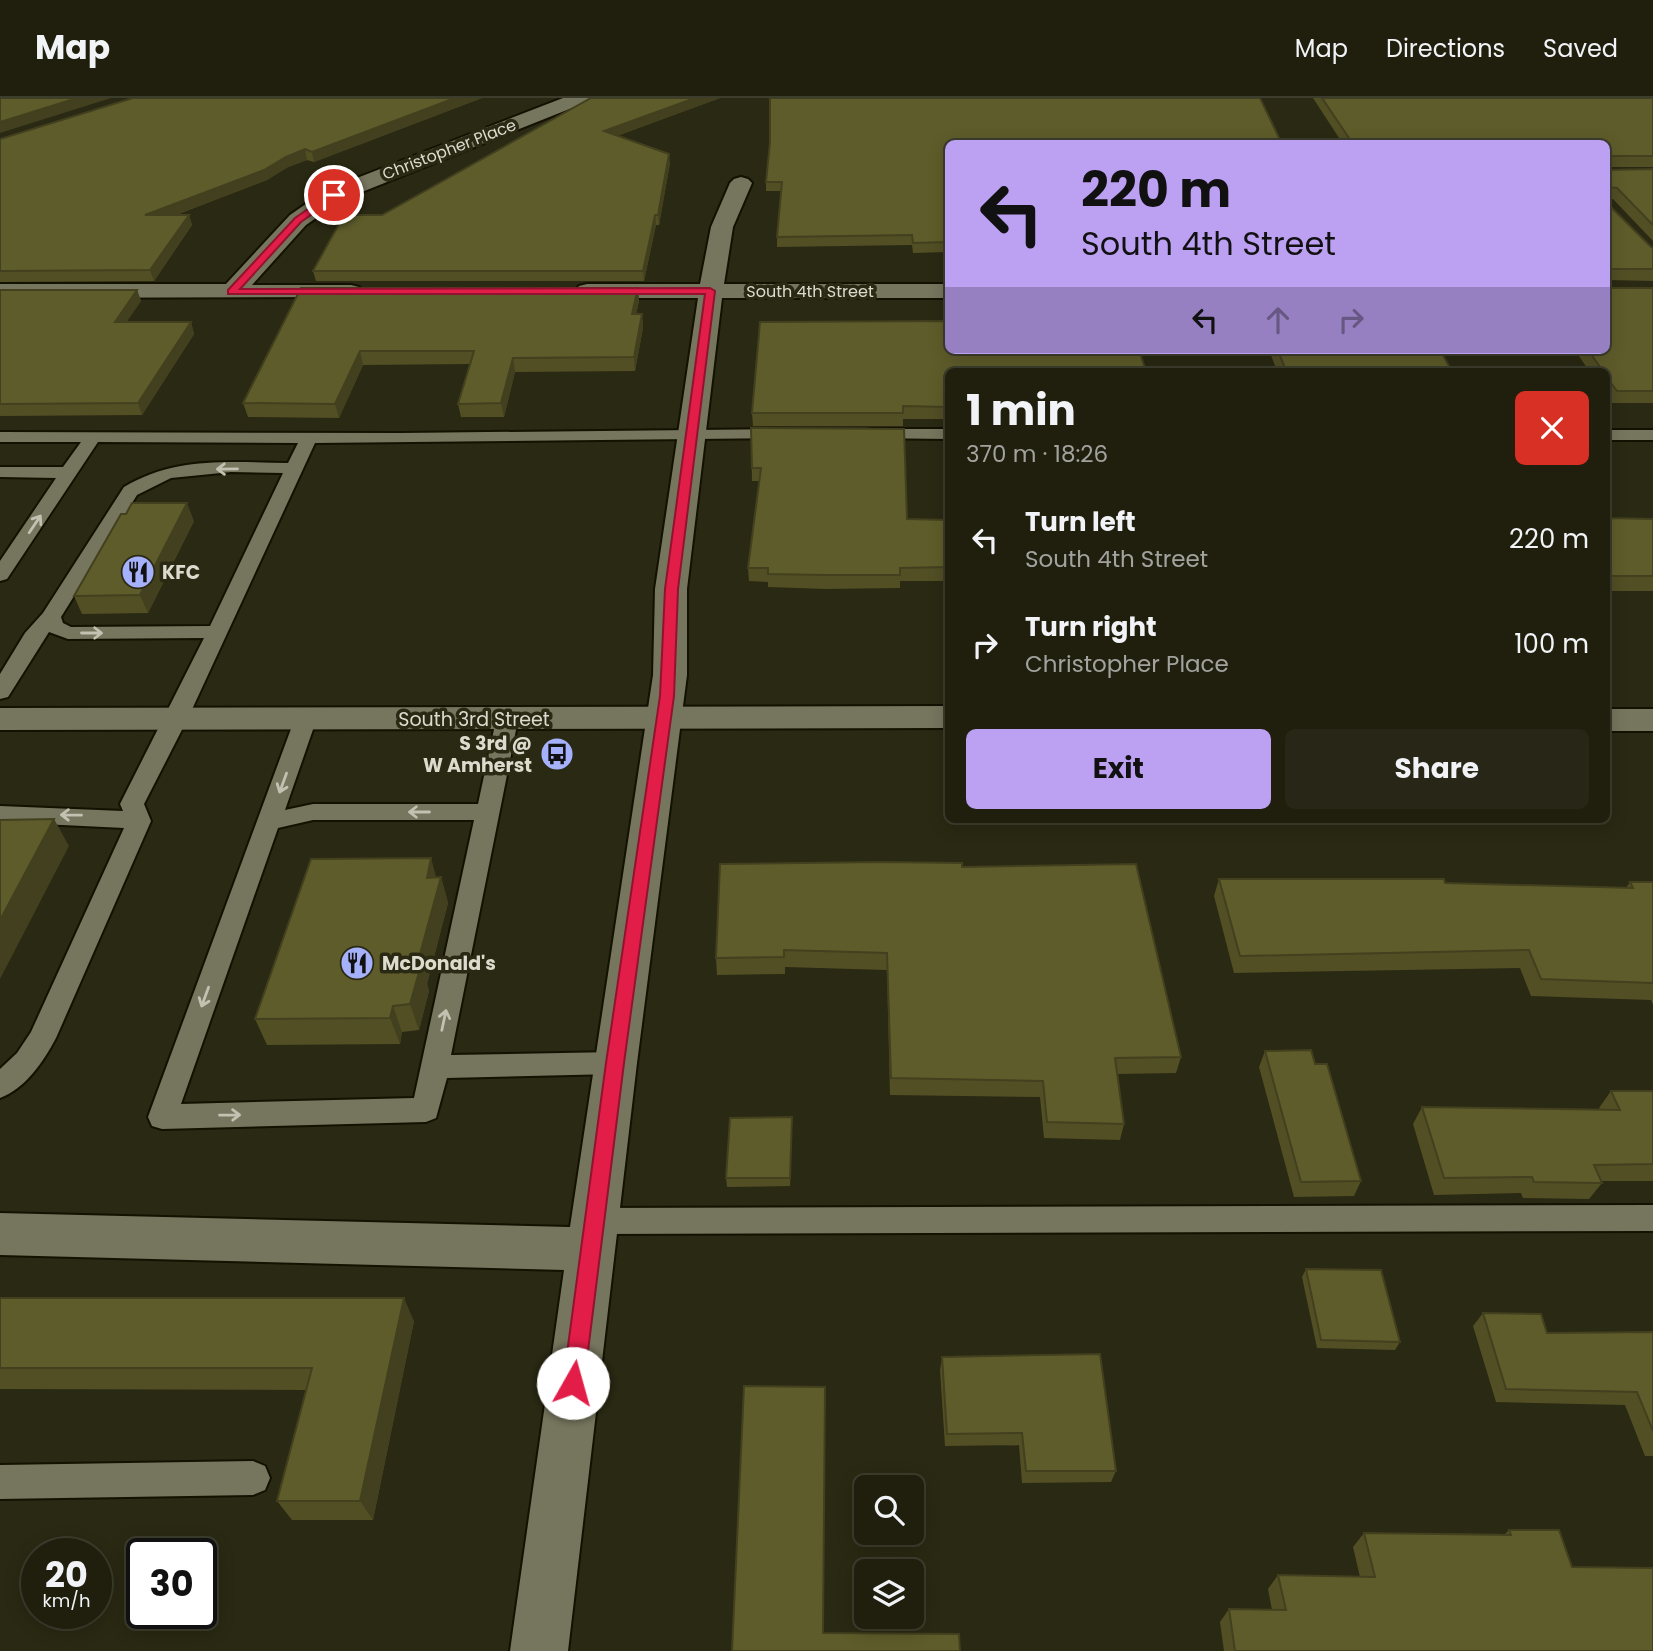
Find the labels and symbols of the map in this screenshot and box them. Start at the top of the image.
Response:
street label: Christopher Place [379,113,520,186]
pin [304,165,364,225]
street label: South 4th Street [746,280,874,303]
one-way arrow [215,462,238,476]
one-way arrow [28,514,42,534]
restaurant icon: KFC [119,553,157,591]
place label: KFC [162,559,200,586]
one-way arrow [81,626,104,640]
street label: South 3rd Street [398,706,550,733]
place label: S 3rd @ W Amherst [423,730,532,779]
bus stop icon: S 3rd @ W Amherst [538,735,576,773]
one-way arrow [276,771,288,793]
one-way arrow [408,805,431,819]
one-way arrow [59,809,82,822]
restaurant icon: McDonald's [338,944,376,982]
place label: McDonald's [382,950,496,977]
one-way arrow [198,985,211,1007]
one-way arrow [438,1009,452,1032]
one-way arrow [218,1109,241,1122]
position arrow [536,1346,610,1420]
speed limit sign: 30 [126,1538,217,1629]

